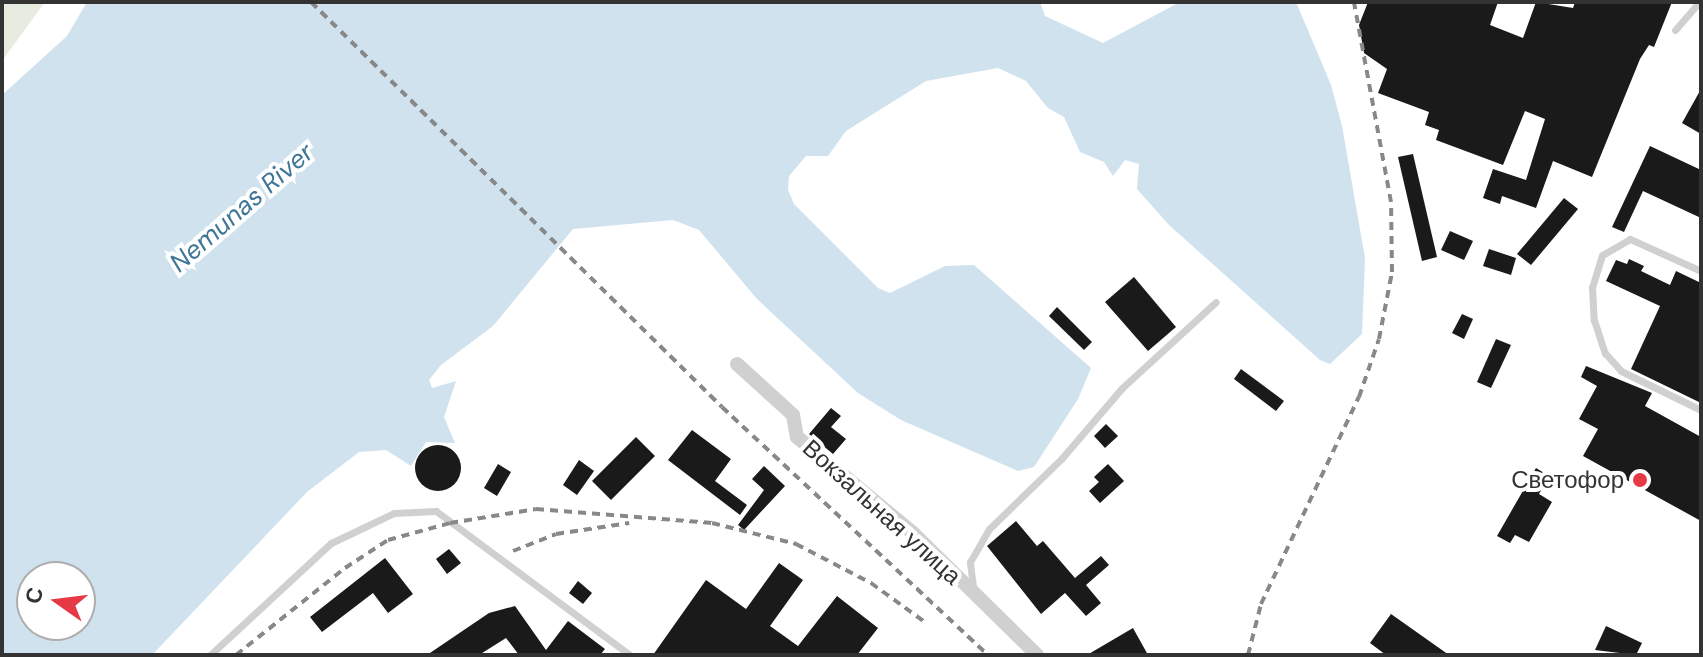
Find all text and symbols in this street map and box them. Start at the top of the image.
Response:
water label: Nemunas River [164,137,320,279]
street label: Вокзальная улица [797,433,967,591]
place label: Светофор [1511,466,1624,494]
marker: Светофор [1631,471,1649,489]
north arrow [16,561,96,641]
text: С [18,584,50,607]

